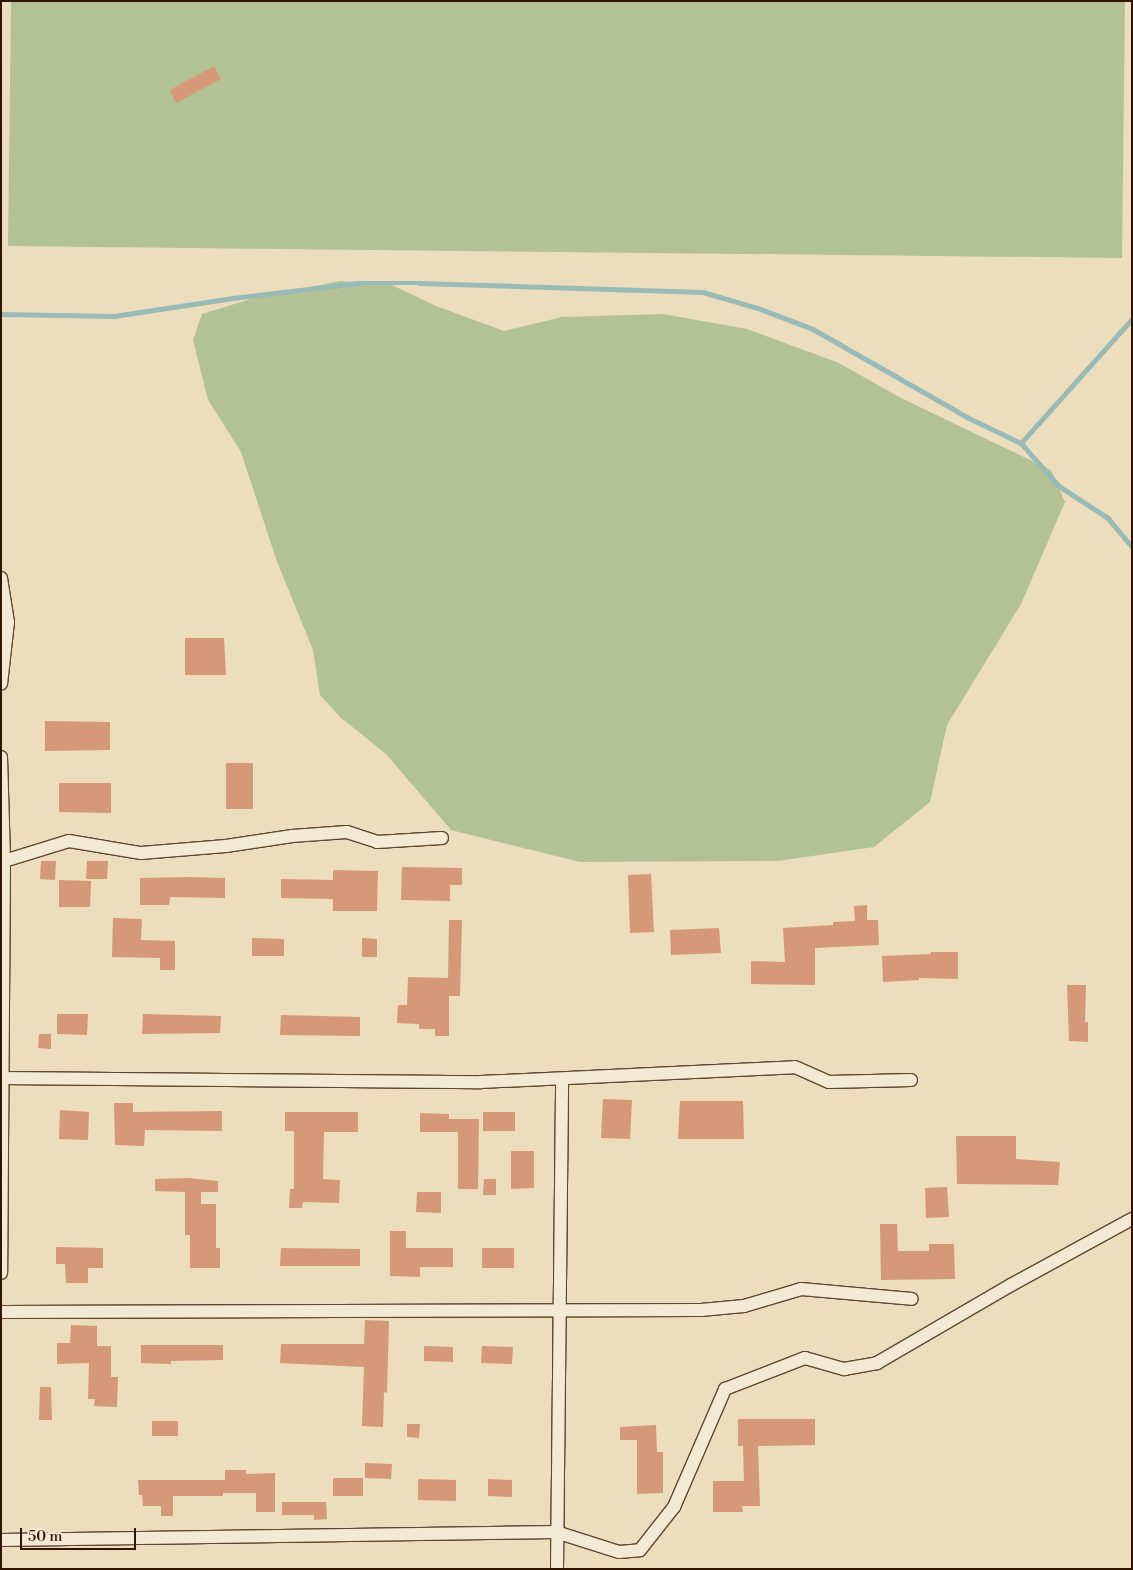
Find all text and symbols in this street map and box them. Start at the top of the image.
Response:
scale bar [22,1518,139,1550]
text: 50 m [28,1527,62,1546]

